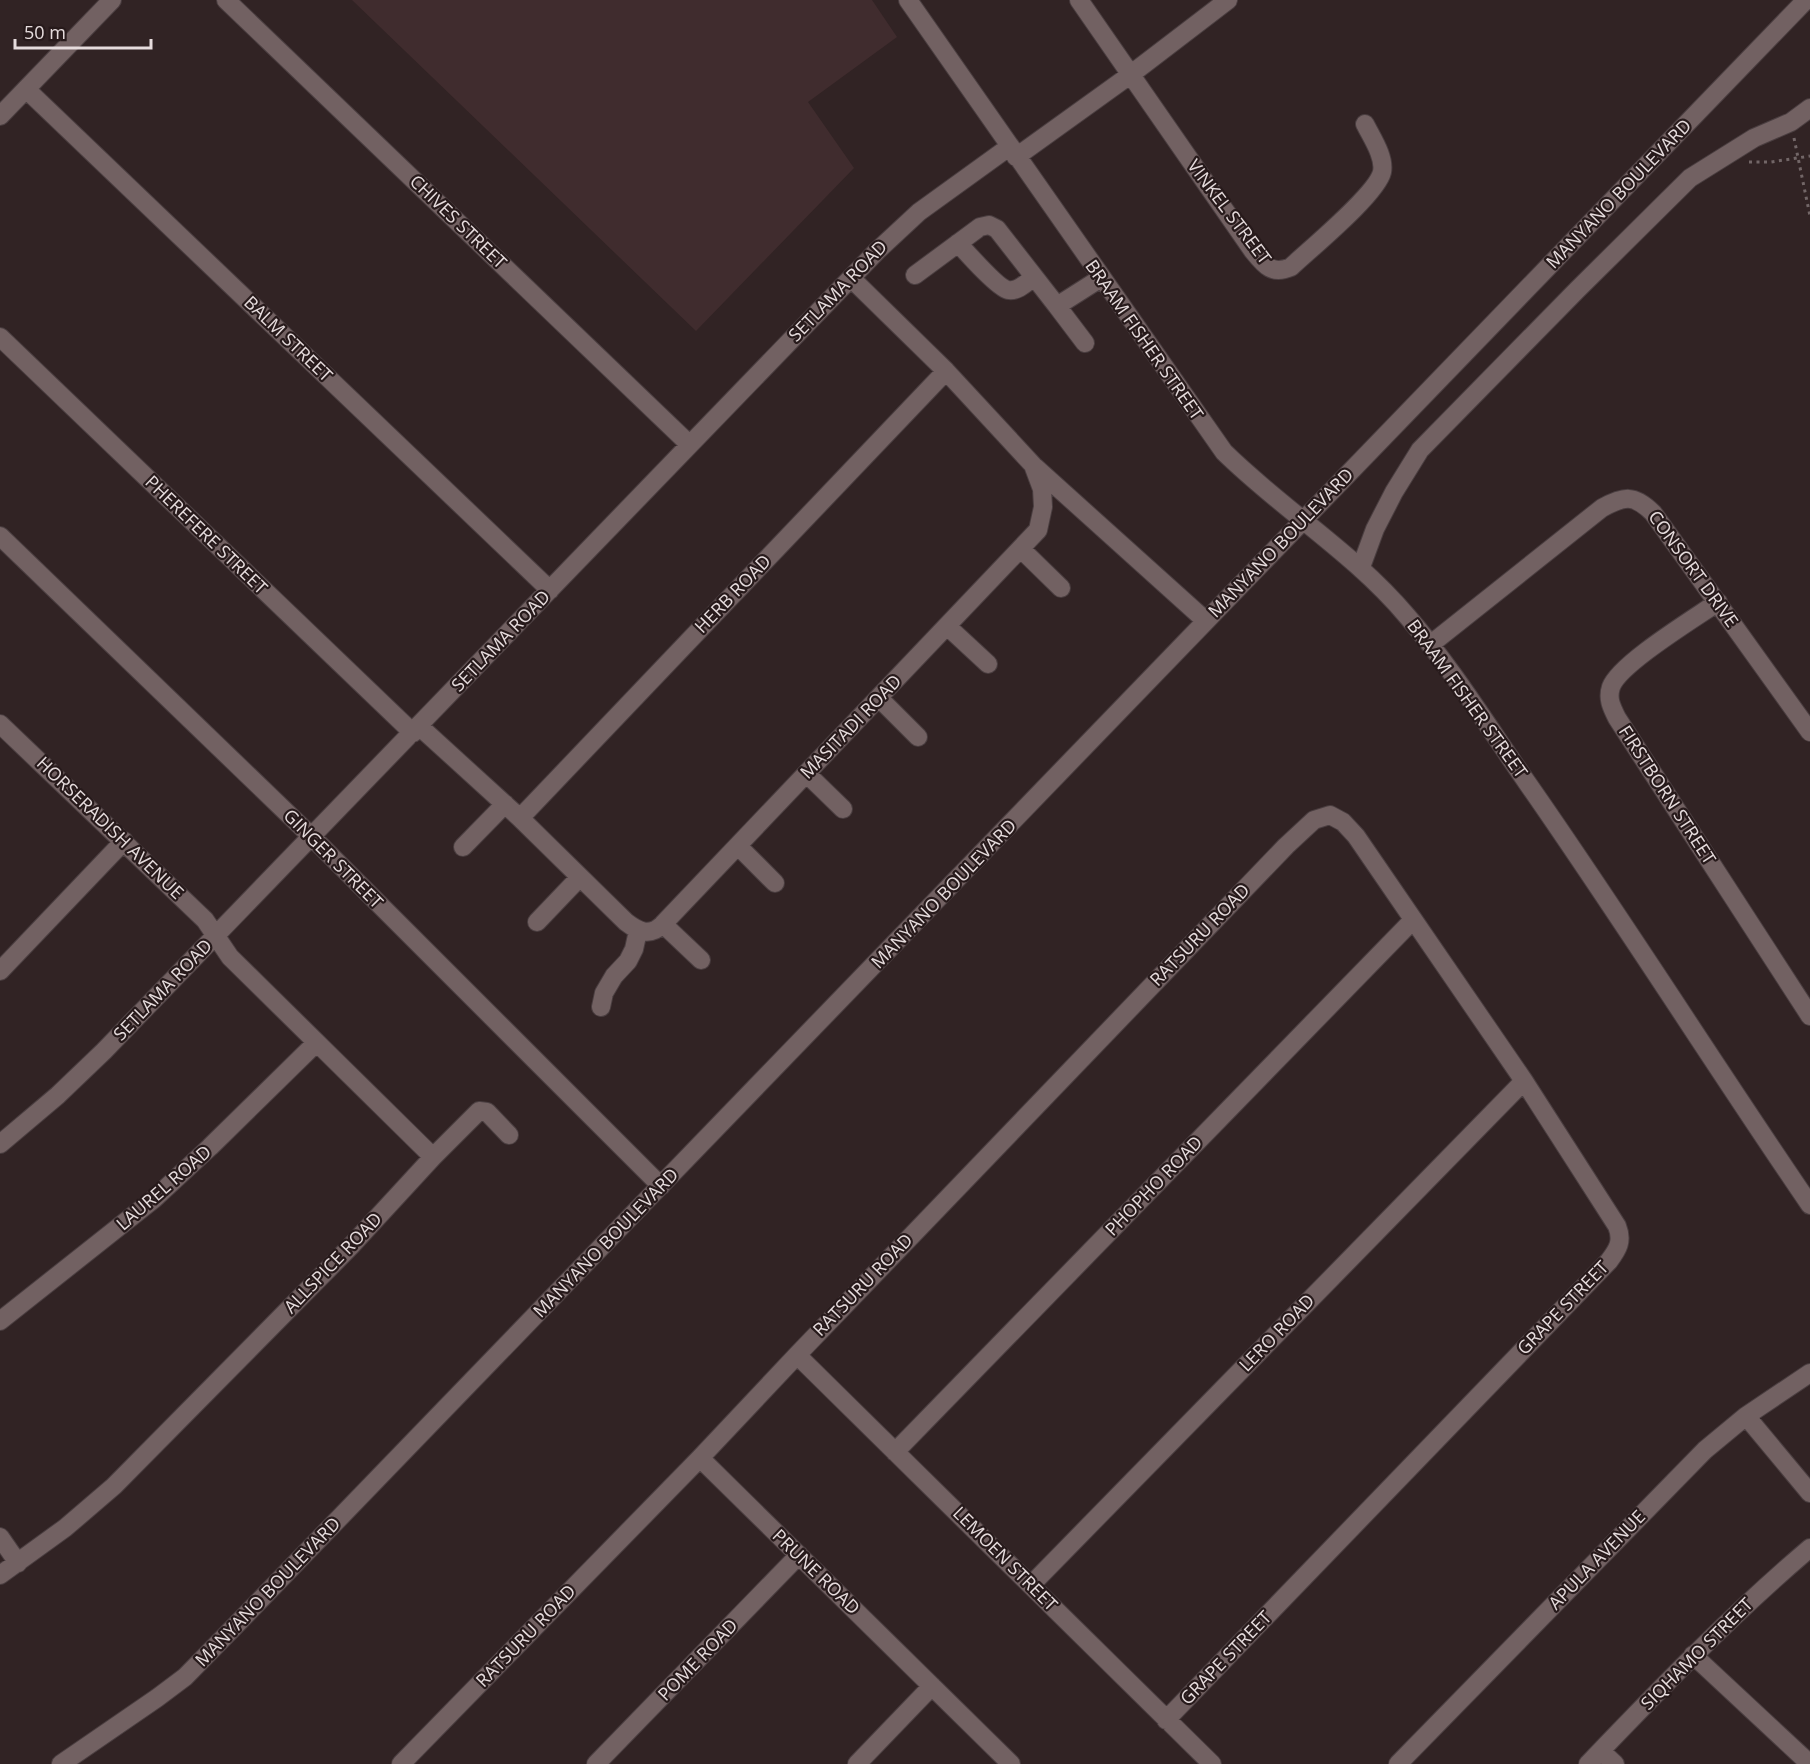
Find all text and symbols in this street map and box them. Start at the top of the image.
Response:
scale bar [15,12,152,50]
text: 50 m [24,20,66,44]
street label: MANYANO BOULEVARD [1540,113,1696,273]
street label: VINKEL STREET [1183,154,1277,269]
street label: CHIVES STREET [405,169,512,274]
street label: SETLAMA ROAD [783,234,892,346]
street label: BRAAM FISHER STREET [1080,255,1209,424]
street label: BALM STREET [239,290,338,387]
street label: MANYANO BOULEVARD [1202,462,1358,622]
street label: PHEREFERE STREET [140,470,273,599]
street label: CONSORT DRIVE [1643,505,1744,631]
street label: HERB ROAD [689,549,776,638]
street label: SETLAMA ROAD [446,584,555,696]
street label: BRAAM FISHER STREET [1402,614,1534,783]
street label: MASITADI ROAD [794,669,906,784]
street label: FIRSTBORN STREET [1614,720,1722,869]
street label: HORSERADISH AVENUE [32,751,189,904]
street label: GINGER STREET [279,803,389,913]
street label: MANYANO BOULEVARD [865,813,1021,973]
street label: RATSURU ROAD [1144,878,1254,991]
street label: SETLAMA ROAD [108,933,217,1045]
street label: PHOPHO ROAD [1099,1130,1207,1241]
street label: LAUREL ROAD [111,1139,216,1235]
street label: MANYANO BOULEVARD [527,1162,683,1322]
street label: ALLSPICE ROAD [278,1207,387,1318]
street label: RATSURU ROAD [807,1228,917,1341]
street label: GRAPE STREET [1511,1255,1613,1359]
street label: LERO ROAD [1233,1288,1319,1376]
street label: LEMOEN STREET [948,1501,1063,1616]
street label: APULA AVENUE [1543,1504,1650,1614]
street label: MANYANO BOULEVARD [189,1511,345,1671]
street label: PRUNE ROAD [768,1523,866,1619]
street label: RATSURU ROAD [470,1579,580,1692]
street label: SIQHAMO STREET [1635,1592,1758,1715]
street label: GRAPE STREET [1174,1605,1276,1709]
street label: POME ROAD [652,1613,742,1705]

